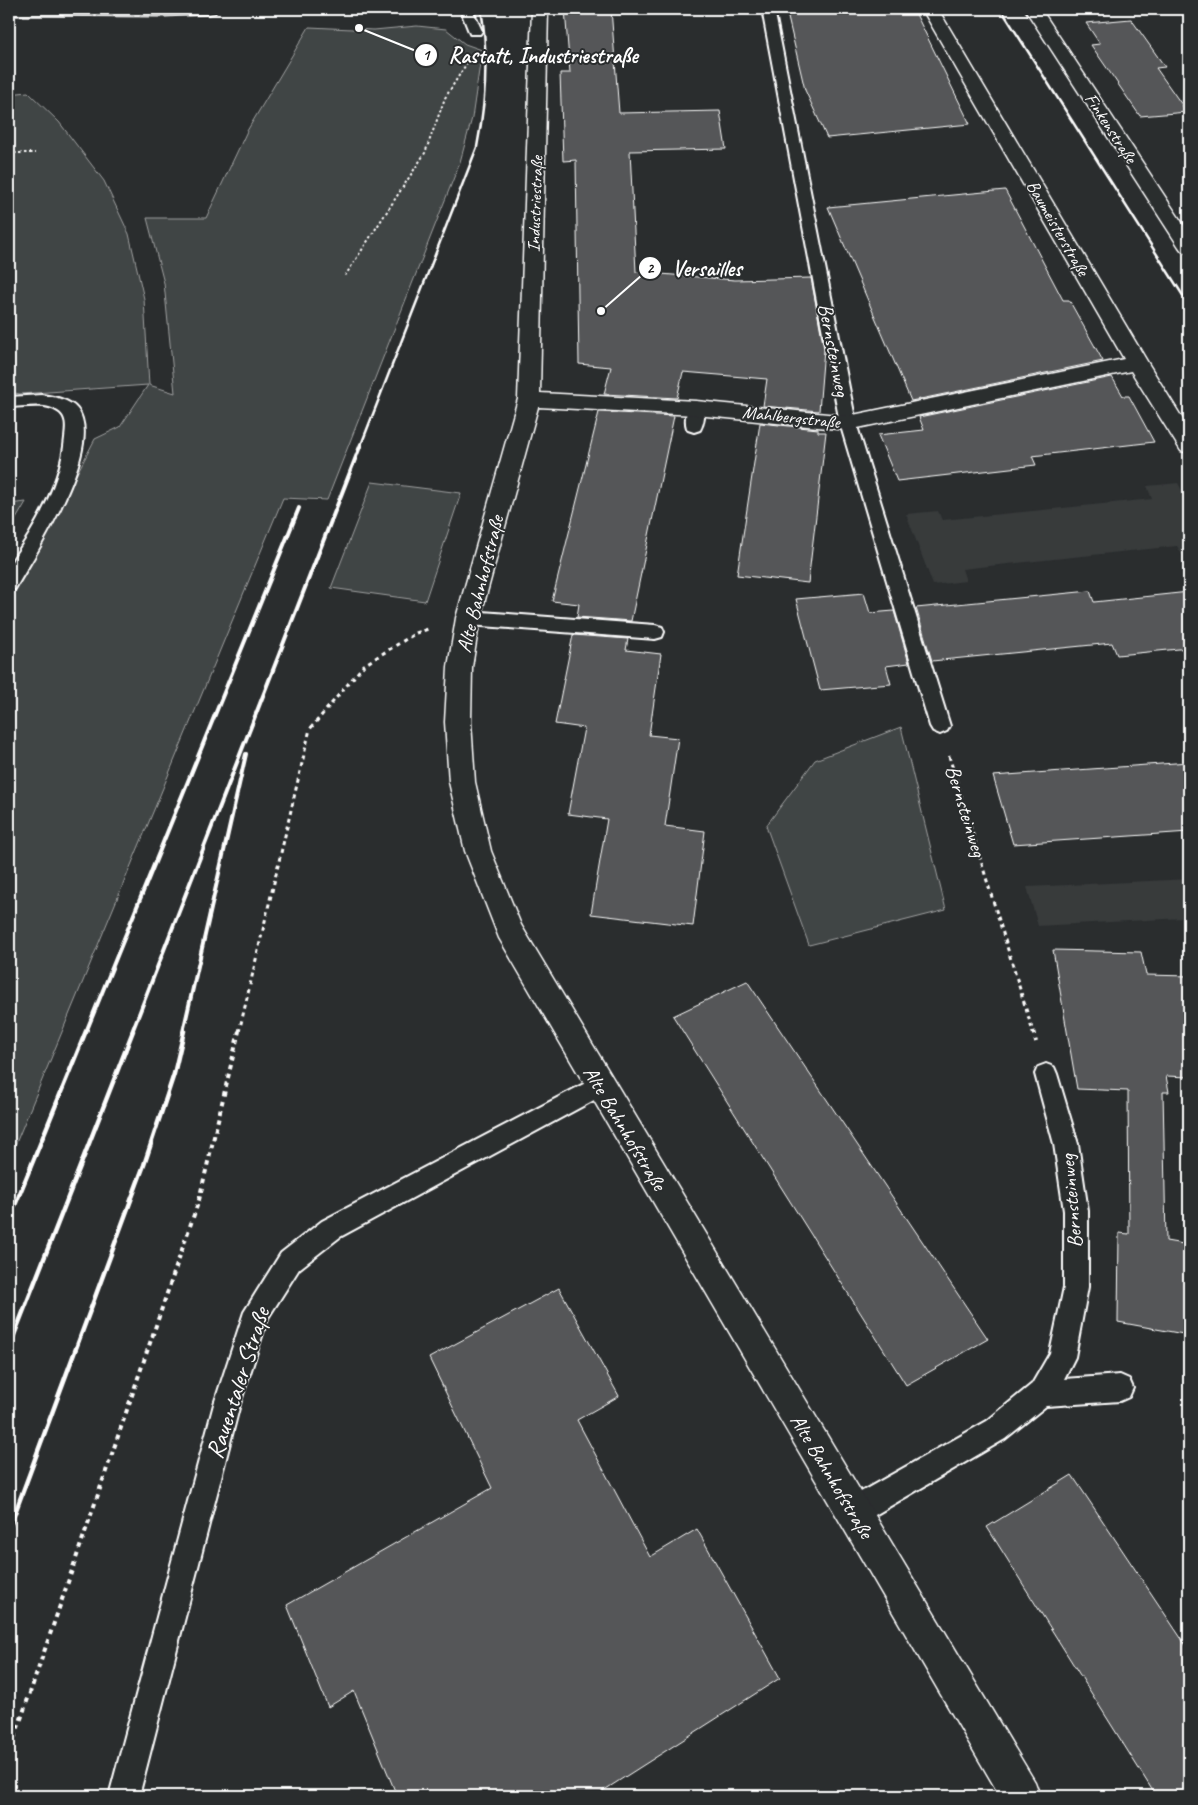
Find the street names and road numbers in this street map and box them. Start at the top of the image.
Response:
street label: Finkenstraße [1080,89,1142,168]
street label: Industriestraße [522,154,548,252]
street label: Baumeisterstraße [1022,176,1095,281]
street label: Bernsteinweg [812,301,856,400]
street label: Mahlbergstraße [741,401,842,433]
street label: Alte Bahnhofstraße [450,511,510,655]
street label: Bernsteinweg [940,762,993,861]
street label: Alte Bahnhofstraße [578,1061,673,1197]
street label: Bernsteinweg [1054,1151,1088,1249]
street label: Rauentaler Straße [199,1302,278,1463]
street label: Alte Bahnhofstraße [785,1409,880,1545]

